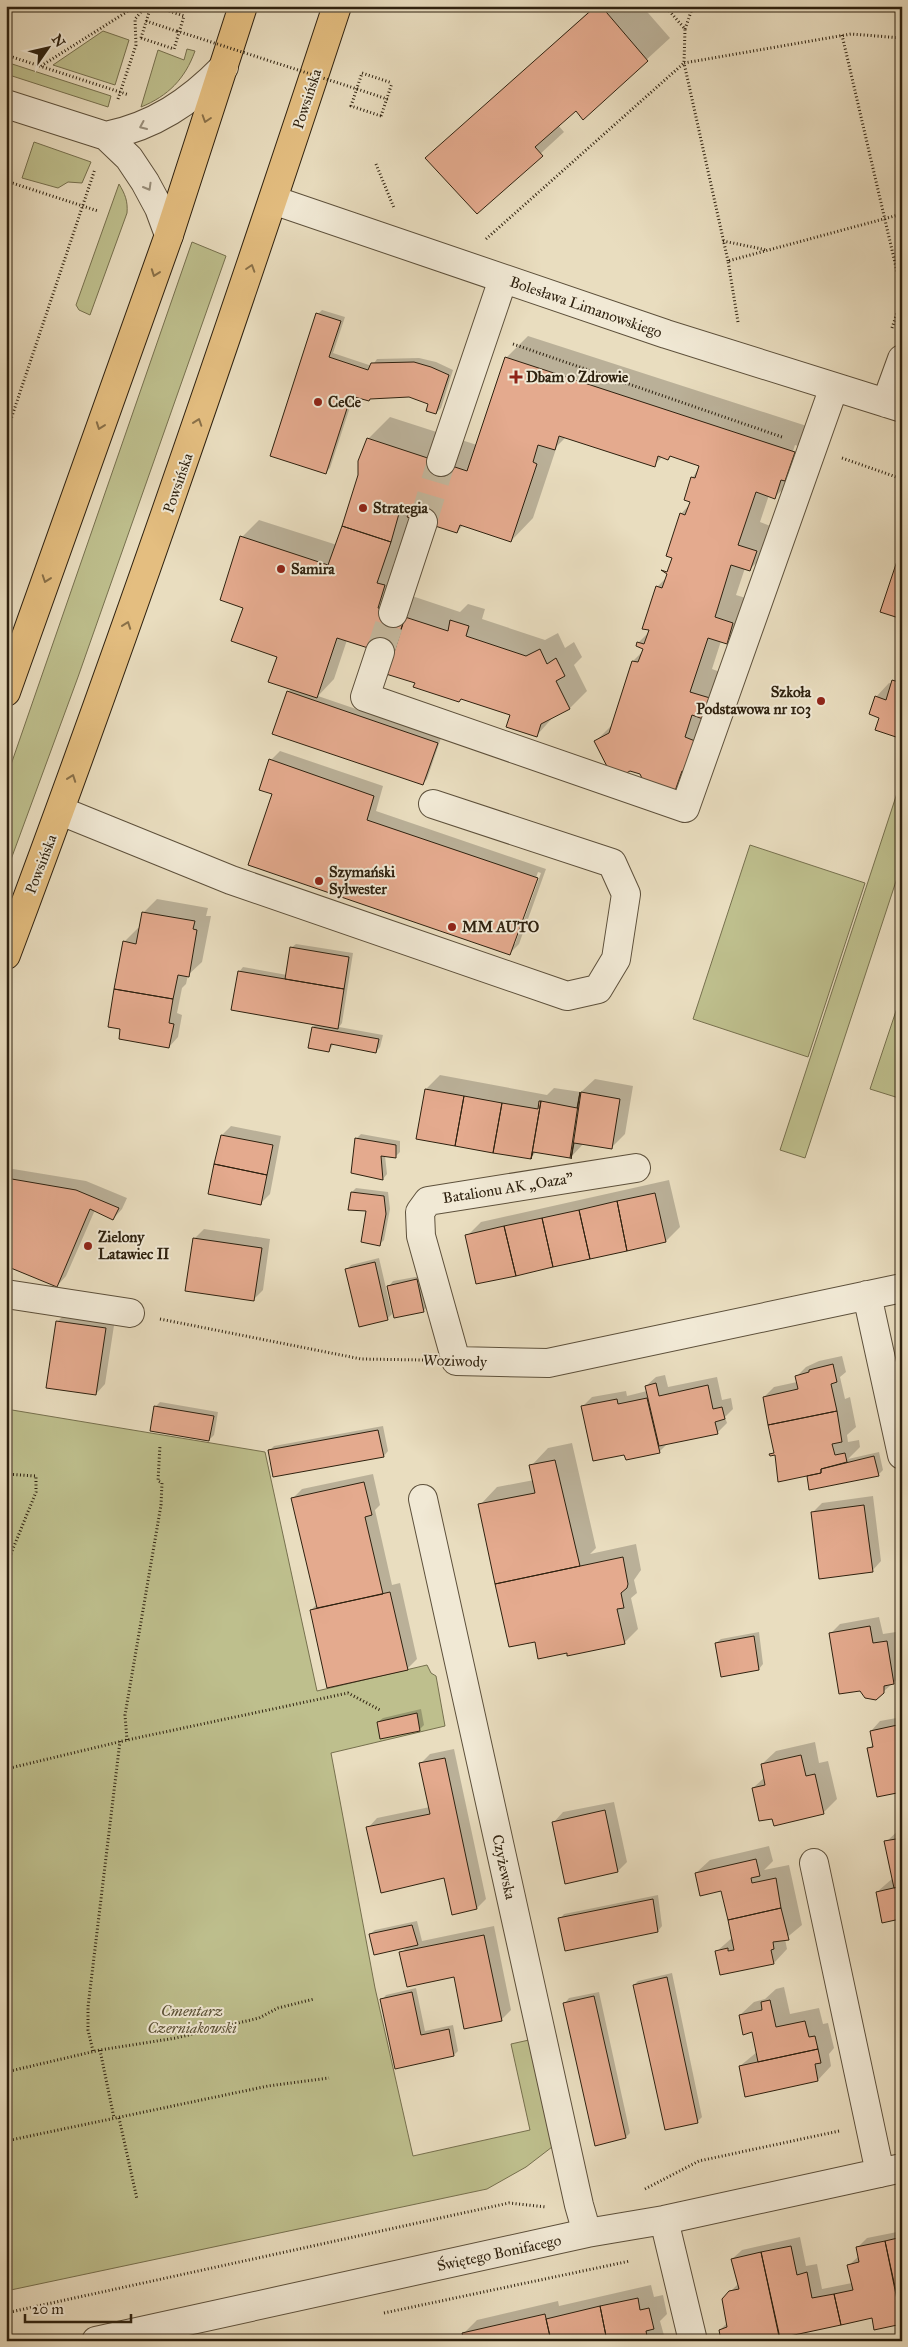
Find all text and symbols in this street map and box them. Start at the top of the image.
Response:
north arrow [22,22,72,72]
text: N [48,31,69,51]
street label: Powsińska [289,66,325,131]
one-way arrow [202,115,212,123]
one-way arrow [139,119,148,130]
one-way arrow [142,182,152,191]
one-way arrow [245,265,255,273]
one-way arrow [151,269,161,277]
street label: Bolesława Limanowskiego [507,272,665,342]
place label: Dbam o Zdrowie [526,368,629,386]
marker: Dbam o Zdrowie [510,371,522,383]
place label: CeCe [328,393,362,411]
marker: CeCe [312,396,324,408]
one-way arrow [193,419,203,427]
one-way arrow [96,422,106,430]
street label: Powsińska [159,450,197,515]
place label: Strategia [373,499,429,518]
marker: Strategia [357,502,369,514]
place label: Samira [291,560,335,578]
marker: Samira [275,563,287,575]
one-way arrow [42,575,52,583]
one-way arrow [121,621,131,630]
place label: Szkoła Podstawowa nr 103 [696,683,812,719]
marker: Szkoła Podstawowa nr 103 [815,695,827,707]
one-way arrow [66,774,76,783]
street label: Powsińska [21,831,61,896]
place label: Szymański Sylwester [329,863,396,899]
marker: Szymański Sylwester [313,875,325,887]
place label: MM AUTO [462,918,539,936]
marker: MM AUTO [446,921,458,933]
street label: Batalionu AK „Oaza” [441,1169,575,1207]
place label: Zielony Latawiec II [98,1228,170,1263]
marker: Zielony Latawiec II [82,1240,94,1252]
street label: Woziwody [423,1351,488,1371]
street label: Czyżewska [488,1833,520,1902]
park label: Cmentarz Czerniakowski [147,2002,237,2037]
street label: Świętego Bonifacego [435,2230,563,2275]
scale bar [25,2292,131,2324]
text: 20 m [32,2300,64,2318]

